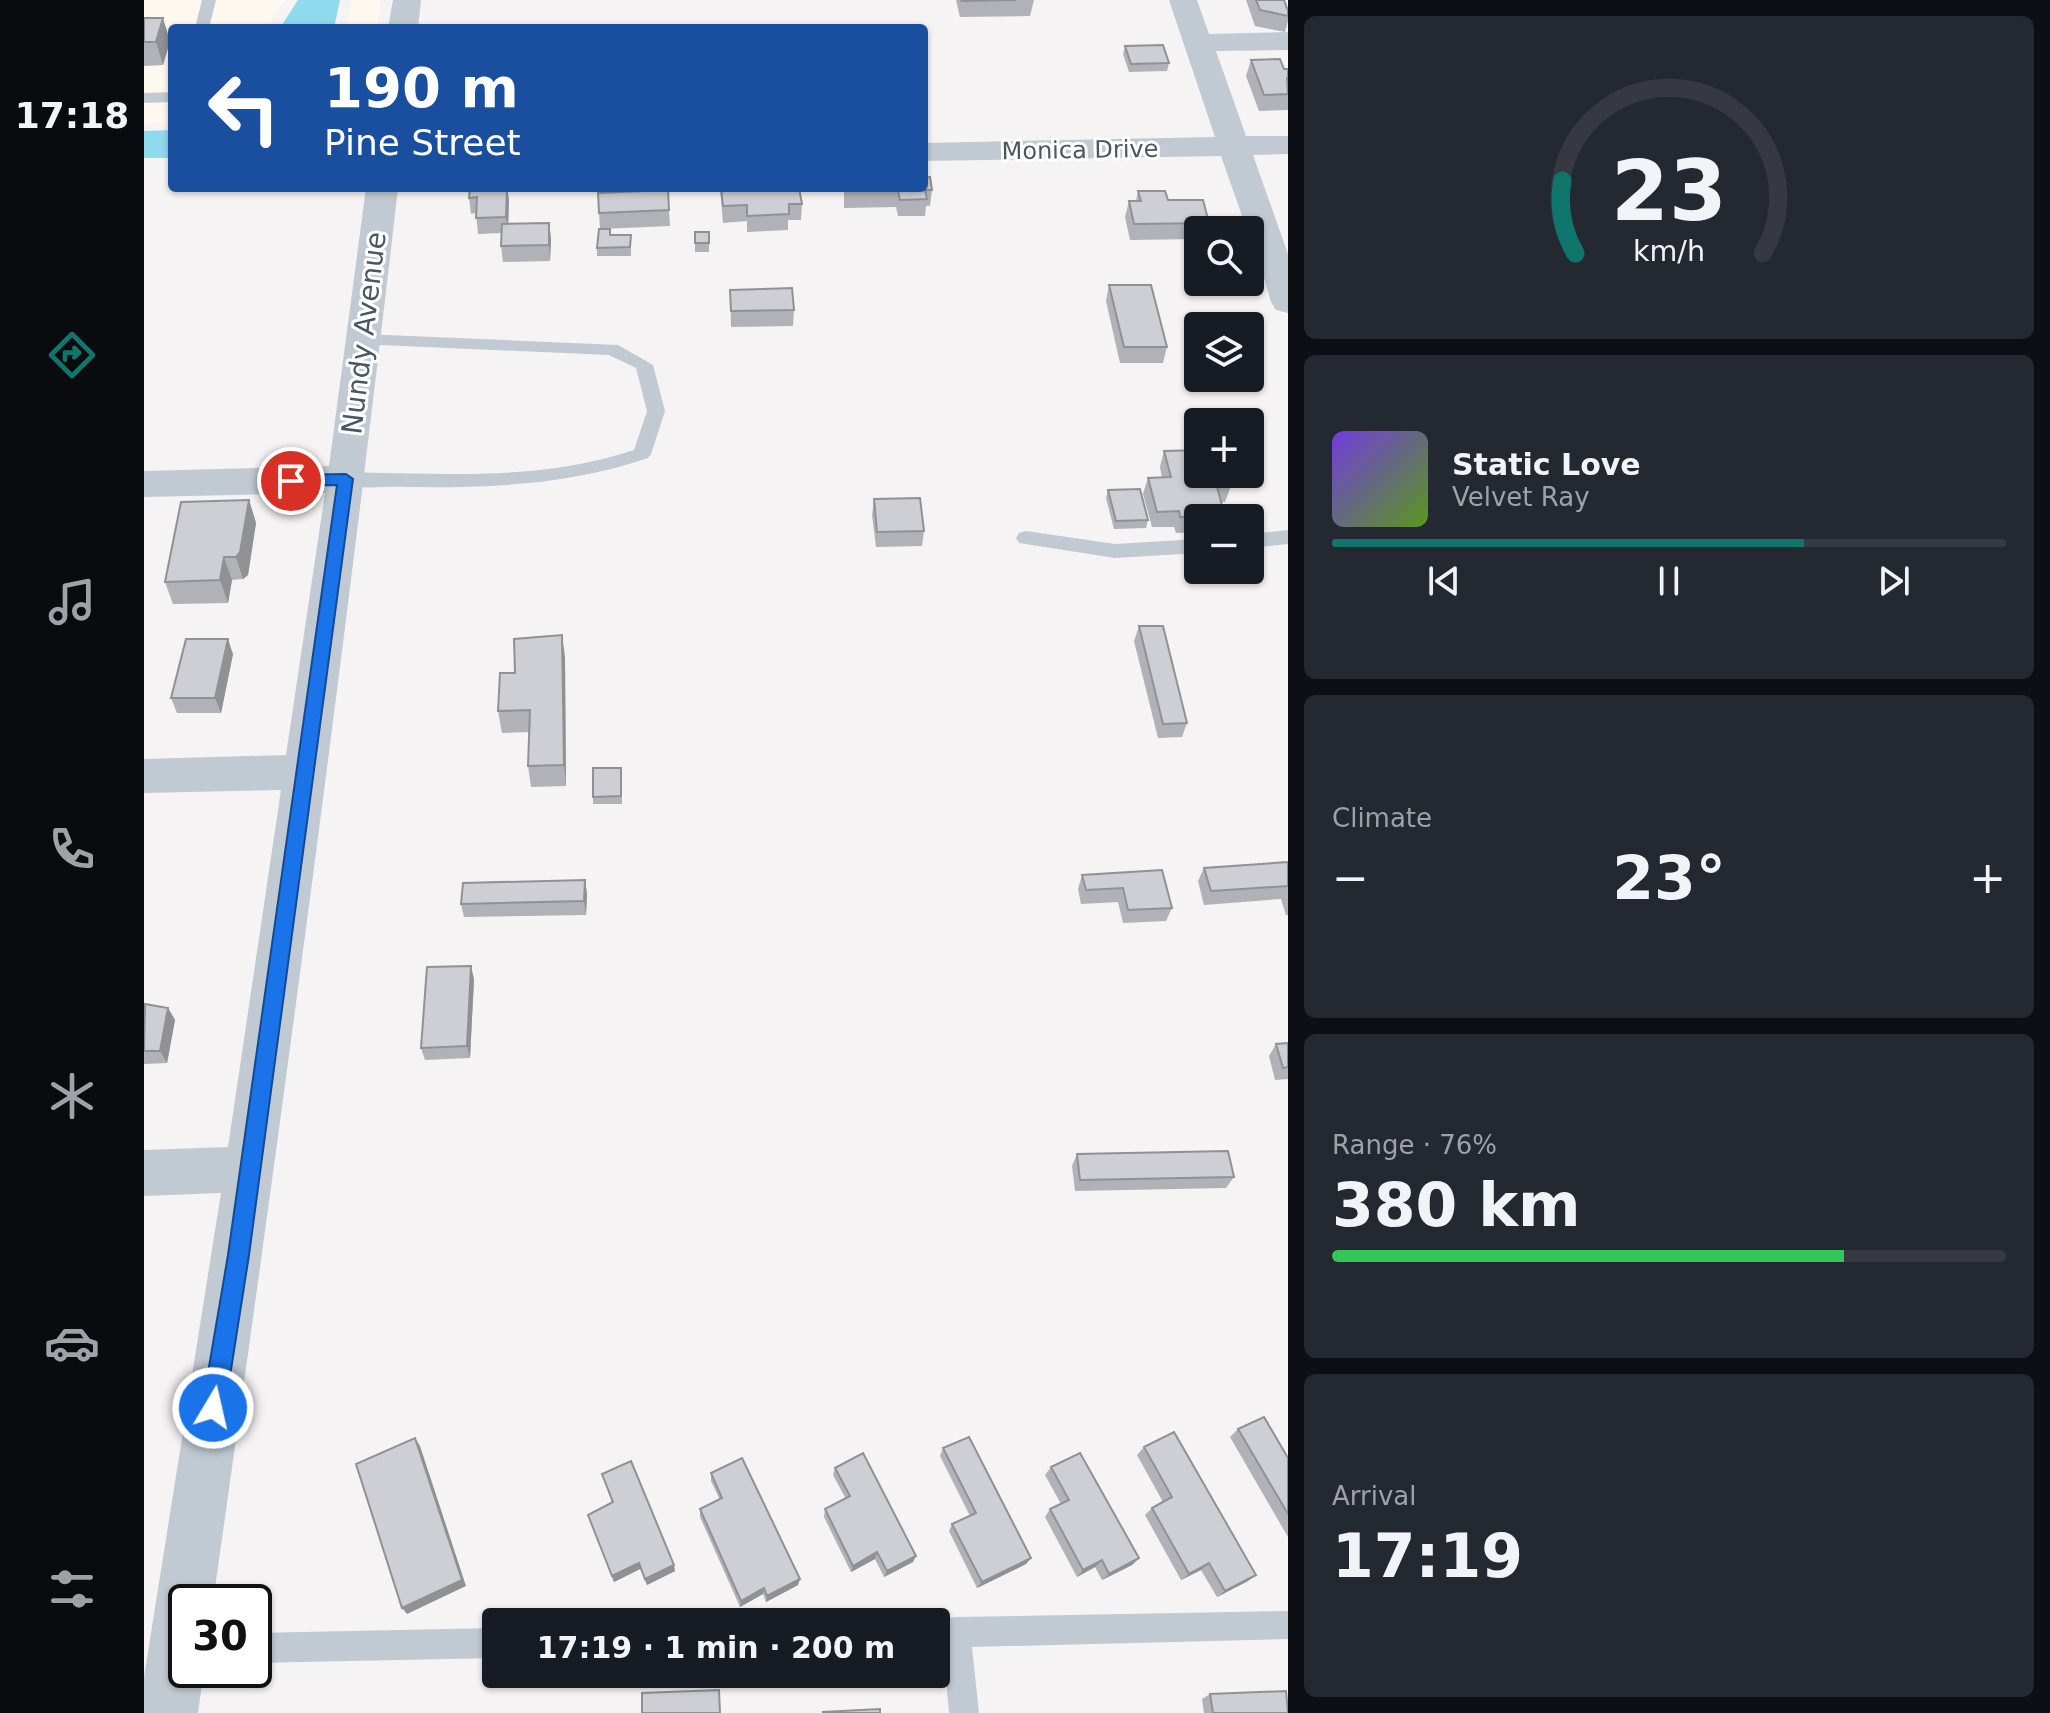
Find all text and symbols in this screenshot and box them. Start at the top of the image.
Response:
text: 190 m [324,55,519,120]
icon: left [192,56,296,160]
text: 17:18 [15,95,129,136]
text: Pine Street [324,122,521,163]
street label: Monica Drive [1001,135,1159,165]
text: 23 [1611,142,1727,239]
map controls [1184,216,1264,584]
button: search [1184,216,1264,296]
street label: Nundy Avenue [335,230,393,436]
text: km/h [1633,234,1705,268]
button: layers [1184,312,1264,392]
icon: directions [44,327,100,383]
button: + [1184,408,1264,488]
pin [257,447,325,515]
text: Static Love [1452,447,1641,482]
icon: arrive [269,459,313,503]
text: Velvet Ray [1452,482,1590,512]
button: − [1184,504,1264,584]
icon: previous [1422,559,1466,603]
icon: pause [1647,559,1691,603]
icon: next [1872,559,1916,603]
icon: music [44,574,100,630]
text: Climate [1332,803,1432,833]
icon: phone [44,821,100,877]
text: 23° [1612,843,1726,913]
text: − [1332,852,1369,903]
text: + [1969,852,2006,903]
icon: climate [44,1068,100,1124]
text: Range · 76% [1332,1130,1497,1160]
text: 380 km [1332,1170,1581,1240]
icon: car [44,1315,100,1371]
position arrow [171,1366,255,1450]
text: Arrival [1332,1481,1416,1511]
text: 17:19 [1332,1521,1523,1591]
icon: filters [44,1561,100,1617]
speed limit sign: 30 [168,1584,272,1688]
text: 17:19 · 1 min · 200 m [537,1630,895,1665]

